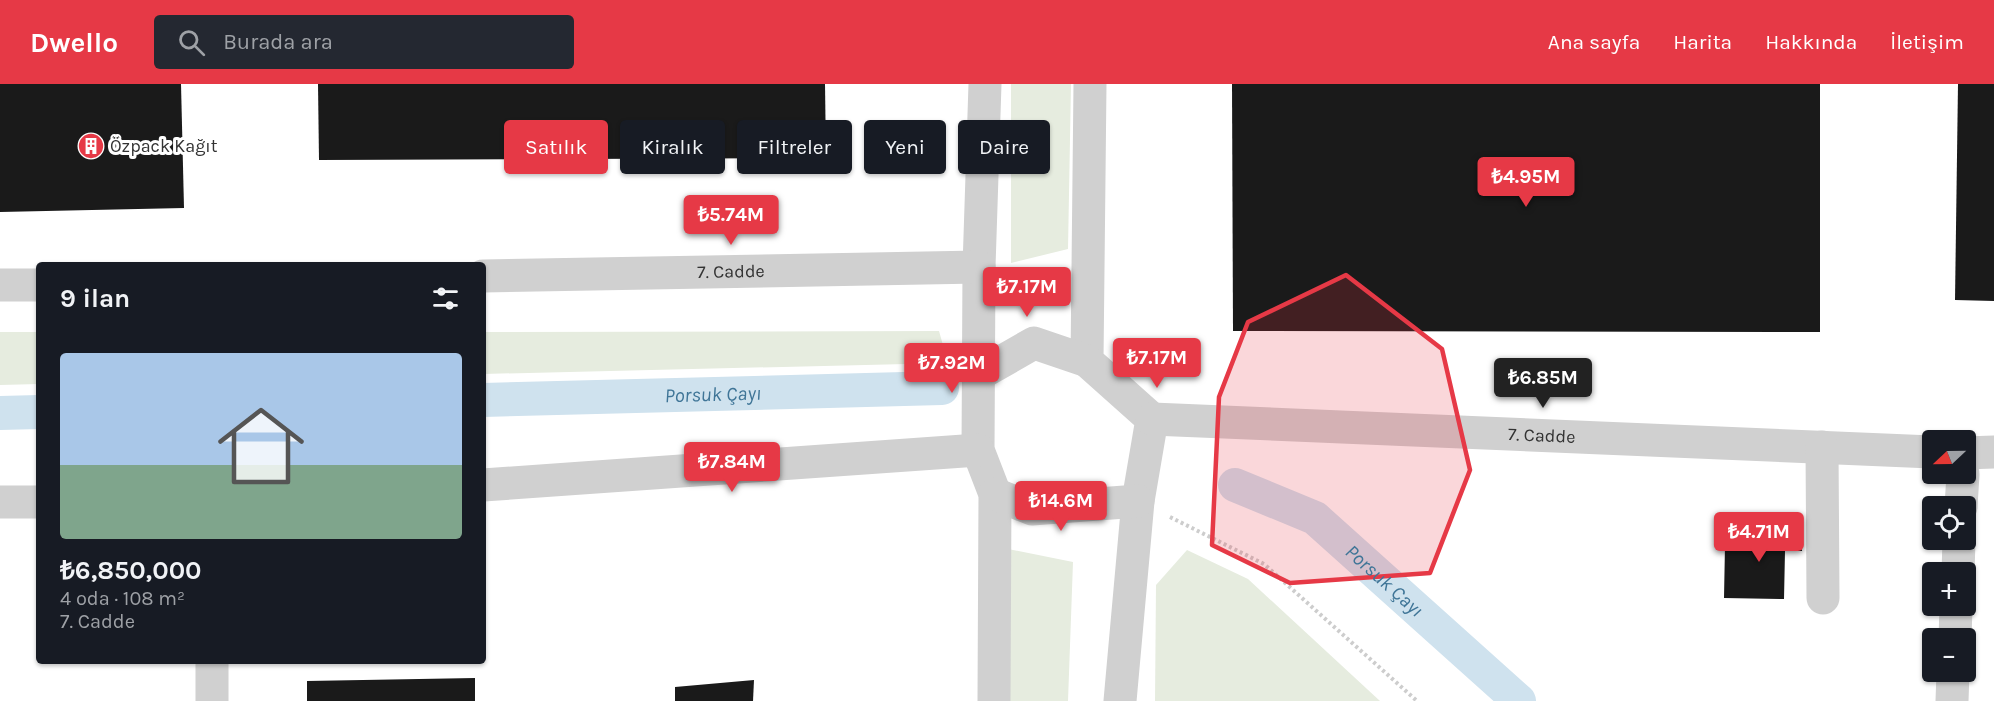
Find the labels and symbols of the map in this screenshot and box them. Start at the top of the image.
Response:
building icon: Özpack Kağıt [76,131,106,161]
place label: Özpack Kağıt [110,135,218,157]
pin: ₺4.95M [1477,157,1575,208]
pin: ₺5.74M [682,195,780,246]
street label: 7. Cadde [697,260,765,283]
pin: ₺7.17M [978,267,1076,318]
pin: ₺7.17M [1108,338,1206,389]
pin: ₺7.92M [903,343,1001,394]
pin: ₺6.85M [1494,358,1592,409]
water label: Porsuk Çayı [664,381,762,407]
street label: 7. Cadde [1507,423,1576,448]
north arrow [1922,430,1976,484]
pin: ₺7.84M [683,442,781,493]
pin: ₺14.6M [1012,481,1110,532]
pin: ₺4.71M [1710,512,1808,563]
water label: Porsuk Çayı [1341,540,1428,621]

